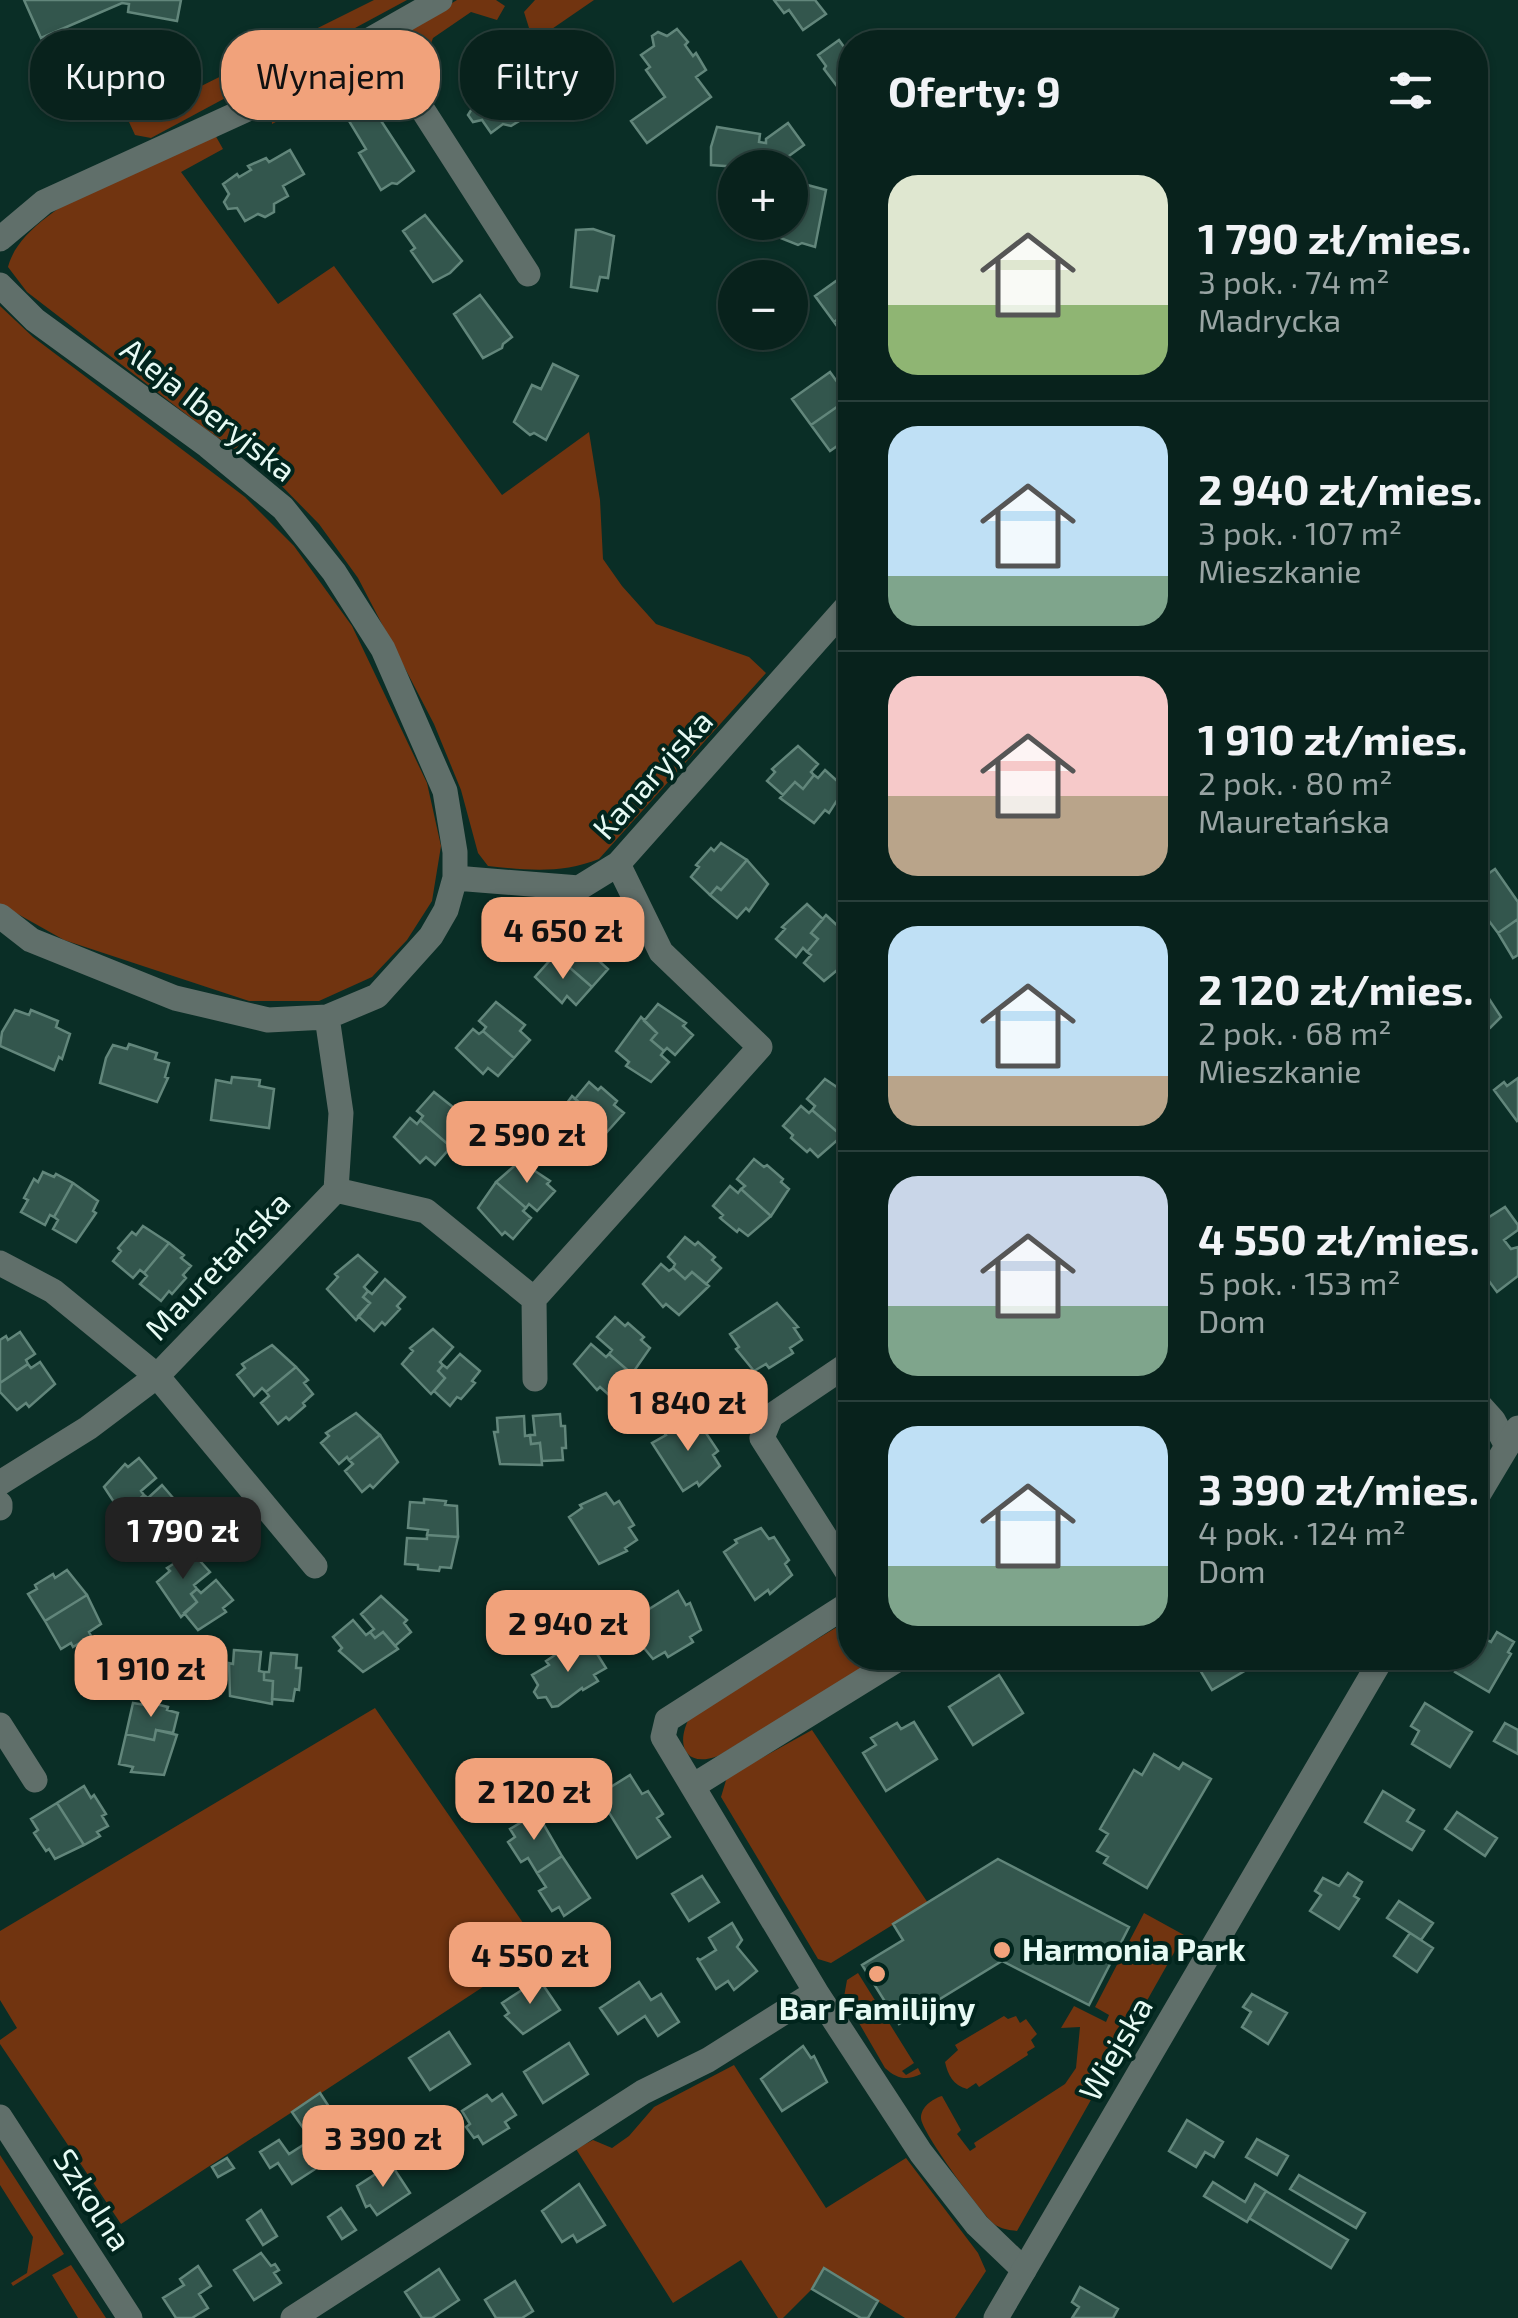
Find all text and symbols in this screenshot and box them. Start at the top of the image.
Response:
chip: Kupno [30,30,201,120]
chip: Wynajem [221,30,440,120]
chip: Filtry [460,30,614,120]
icon: filters [1383,63,1438,118]
text: Oferty: 9 [888,65,1061,115]
map controls [718,150,808,350]
button: + [718,150,808,240]
text: 1 790 zł/mies. [1198,212,1472,262]
icon: home [968,215,1088,335]
button: − [718,260,808,350]
text: 3 pok. · 74 m² [1198,262,1390,300]
text: Madrycka [1198,300,1341,338]
street label: Aleja Iberyjska [114,329,304,489]
text: 2 940 zł/mies. [1198,463,1482,513]
icon: home [968,466,1088,586]
text: 3 pok. · 107 m² [1198,513,1402,551]
text: Mieszkanie [1198,551,1361,589]
street label: Kanaryjska [584,701,720,847]
text: 1 910 zł/mies. [1198,713,1468,763]
icon: home [968,716,1088,836]
text: 2 pok. · 80 m² [1198,763,1392,801]
text: Mauretańska [1198,801,1390,839]
pin: 4 650 zł [460,897,666,982]
text: 4 650 zł [503,910,623,948]
text: 2 120 zł/mies. [1198,963,1473,1013]
icon: home [968,966,1088,1086]
text: 2 pok. · 68 m² [1198,1013,1391,1051]
text: Mieszkanie [1198,1051,1361,1089]
pin: 2 590 zł [424,1101,630,1186]
text: 2 590 zł [468,1114,586,1152]
street label: Mauretańska [136,1182,297,1347]
text: 4 550 zł/mies. [1198,1213,1480,1263]
icon: home [968,1216,1088,1336]
text: 5 pok. · 153 m² [1198,1263,1401,1301]
text: Dom [1198,1301,1265,1339]
pin: 1 840 zł [585,1369,791,1454]
text: 1 840 zł [630,1382,746,1420]
text: 3 390 zł/mies. [1198,1463,1479,1513]
icon: home [968,1466,1088,1586]
pin: 1 790 zł [80,1497,286,1582]
text: 1 790 zł [127,1510,239,1548]
text: 4 pok. · 124 m² [1198,1513,1406,1551]
text: Dom [1198,1551,1265,1589]
pin: 2 940 zł [465,1590,671,1675]
text: 2 940 zł [508,1603,628,1641]
pin: 1 910 zł [48,1635,254,1720]
text: 1 910 zł [97,1648,205,1686]
pin: 2 120 zł [431,1758,637,1843]
text: 2 120 zł [477,1771,591,1809]
pin: 4 550 zł [427,1922,633,2007]
place label: Harmonia Park [1022,1929,1246,1967]
text: 4 550 zł [471,1935,589,1973]
marker: Harmonia Park [991,1939,1013,1961]
marker: Bar Familijny [866,1963,888,1985]
place label: Bar Familijny [779,1988,975,2027]
street label: Wiejska [1069,1989,1160,2107]
pin: 3 390 zł [280,2105,486,2190]
text: 3 390 zł [324,2118,442,2156]
street label: Szkolna [47,2141,141,2257]

